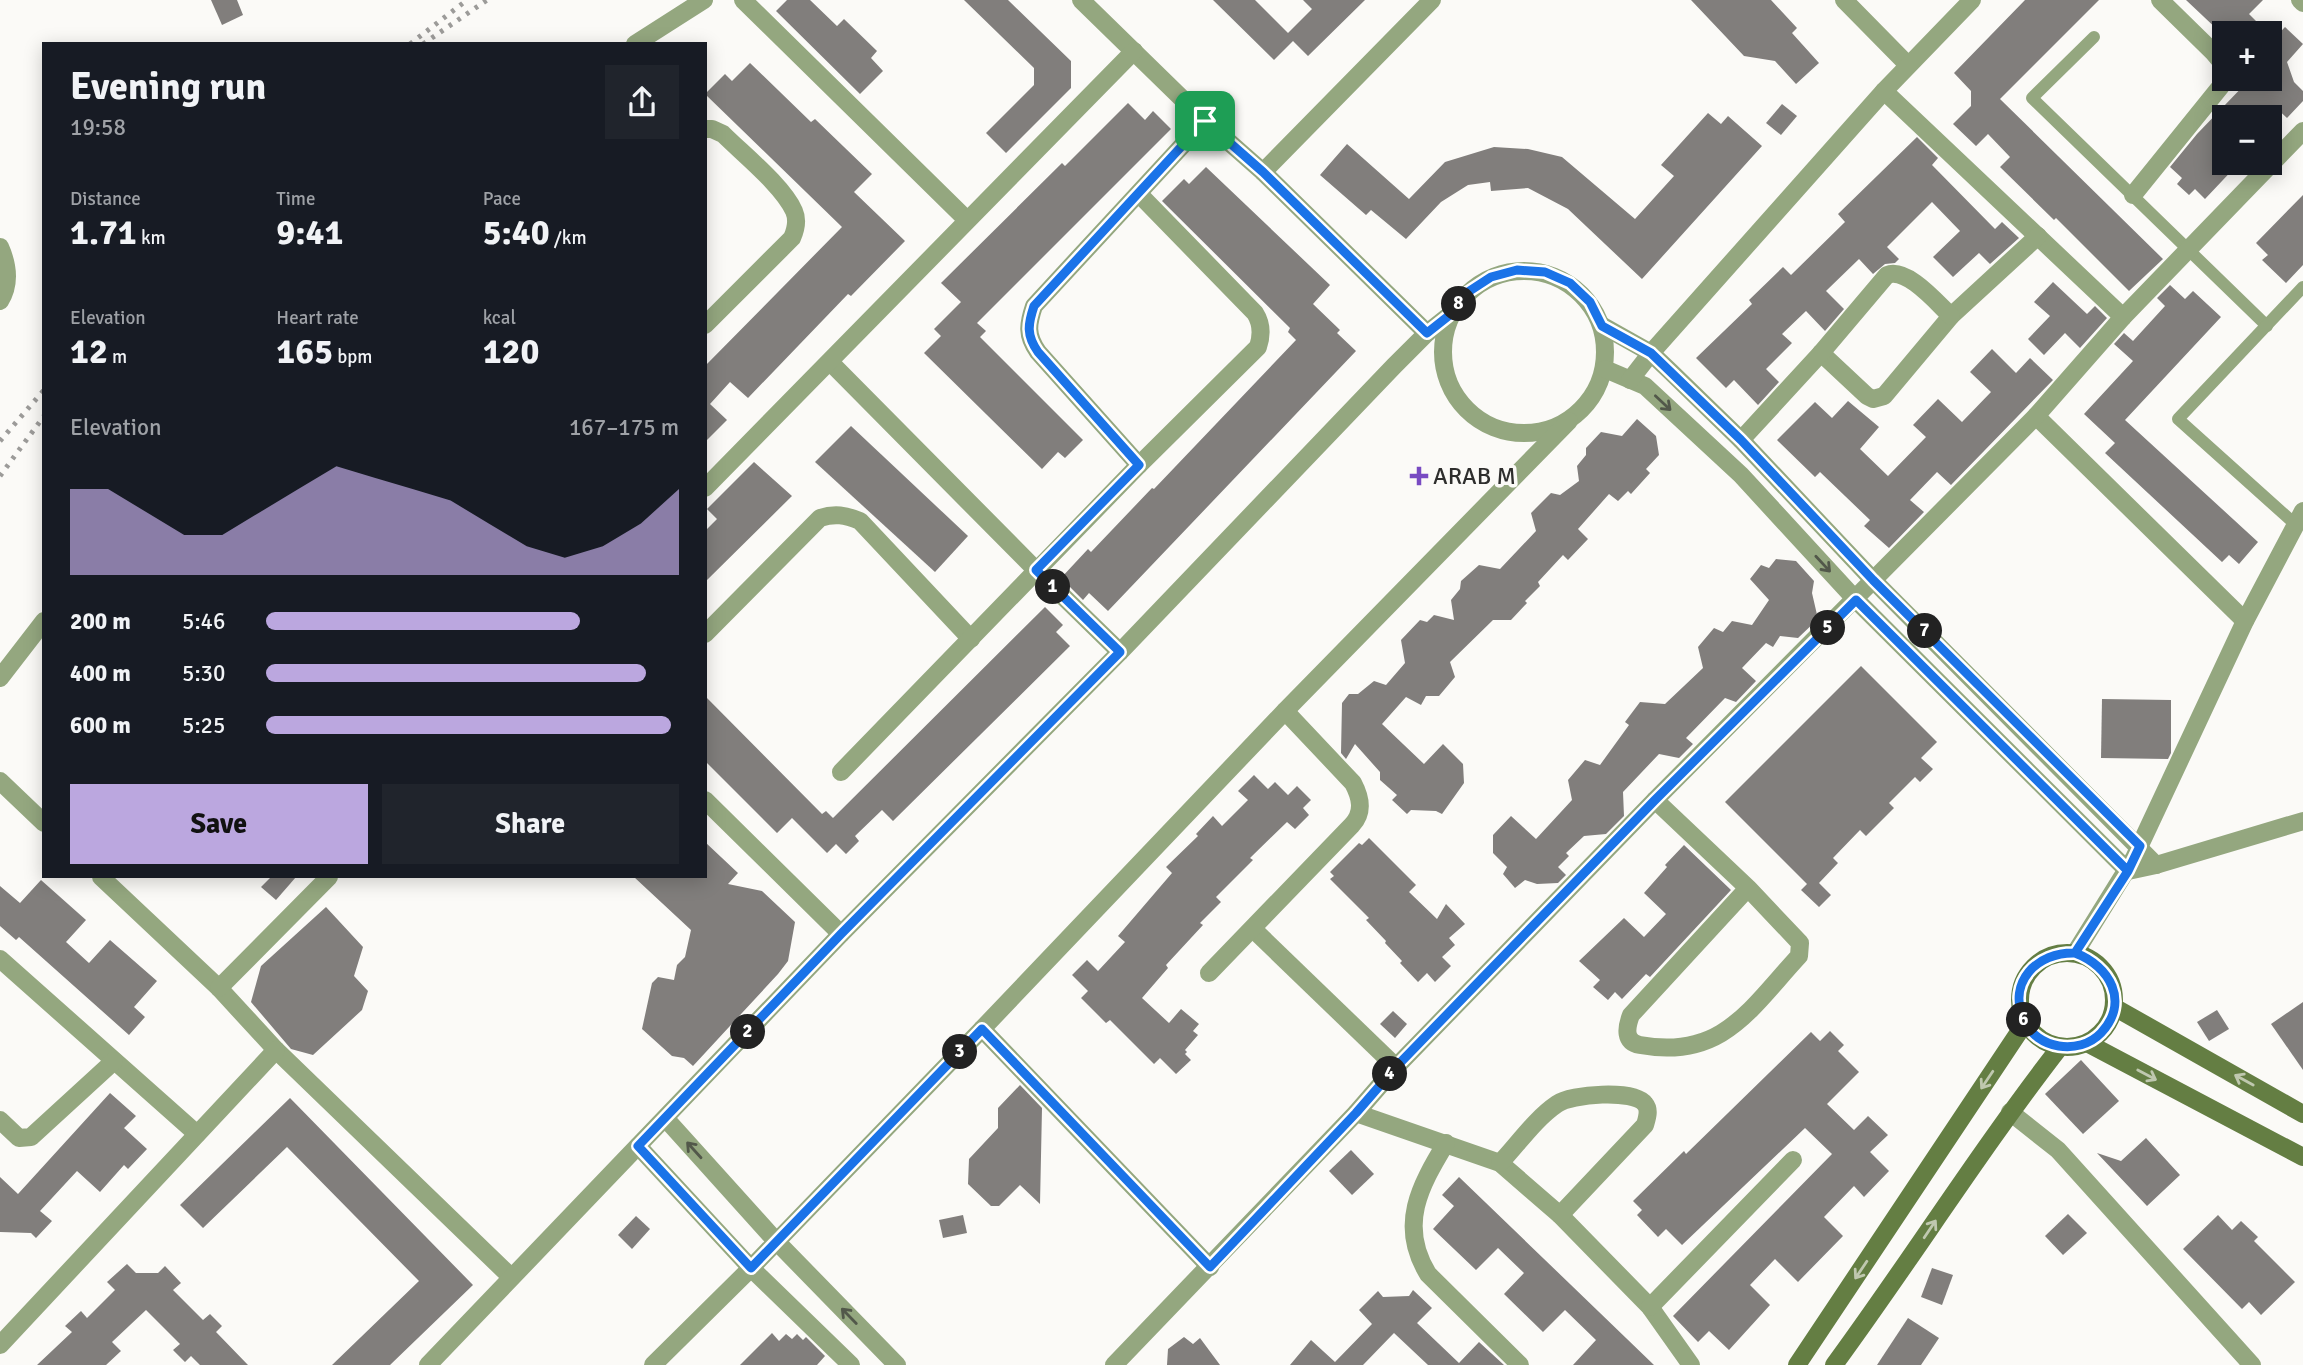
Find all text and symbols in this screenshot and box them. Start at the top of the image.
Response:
map controls [2212,21,2282,175]
button: + [2212,21,2282,91]
text: Evening run [70,63,266,110]
button: share [605,65,679,139]
pin [1175,91,1235,151]
icon: arrive [1186,102,1224,140]
button: − [2212,105,2282,175]
text: 19:58 [70,113,126,142]
text: Distance [70,187,141,211]
text: Time [276,187,315,211]
text: Pace [483,187,521,211]
text: 1.71 [70,211,137,254]
text: 9:41 [276,211,343,254]
text: 5:40 [483,211,550,254]
text: km [137,226,166,250]
text: /km [550,226,587,250]
pin: 8 [1442,286,1476,322]
text: 8 [1453,291,1464,315]
text: Elevation [70,306,146,330]
text: Heart rate [276,306,359,330]
text: kcal [483,306,516,330]
text: 12 [70,330,108,373]
text: 165 [276,330,333,373]
text: 120 [483,330,539,373]
text: m [108,345,127,369]
text: bpm [333,345,372,369]
one-way arrow [1654,394,1671,411]
text: Elevation [70,413,162,442]
text: 167–175 m [569,413,679,442]
place label: ARAB M [1433,461,1516,491]
marker: ARAB M [1411,468,1427,484]
one-way arrow [1815,555,1831,573]
pin: 1 [1036,570,1070,604]
text: 1 [1047,574,1058,598]
text: 200 m [70,607,131,636]
text: 5:46 [182,607,225,636]
pin: 5 [1811,610,1846,646]
pin: 7 [1908,614,1942,648]
text: 5 [1822,615,1833,639]
text: 7 [1919,618,1930,642]
text: 400 m [70,659,131,688]
text: 5:30 [182,659,225,688]
text: 600 m [70,711,131,740]
text: 5:25 [182,711,225,740]
button: Save [70,784,368,864]
button: Share [382,784,679,864]
pin: 6 [2007,1002,2042,1038]
text: 6 [2018,1007,2029,1031]
pin: 2 [730,1014,766,1050]
text: 2 [742,1019,753,1043]
pin: 3 [942,1034,978,1070]
text: 3 [954,1039,965,1063]
pin: 4 [1372,1056,1408,1092]
text: 4 [1384,1061,1395,1085]
one-way arrow [2137,1068,2157,1082]
one-way arrow [1980,1070,1994,1089]
one-way arrow [2234,1073,2254,1087]
one-way arrow [686,1141,702,1159]
one-way arrow [1923,1220,1937,1239]
one-way arrow [1854,1260,1869,1279]
one-way arrow [841,1308,858,1325]

